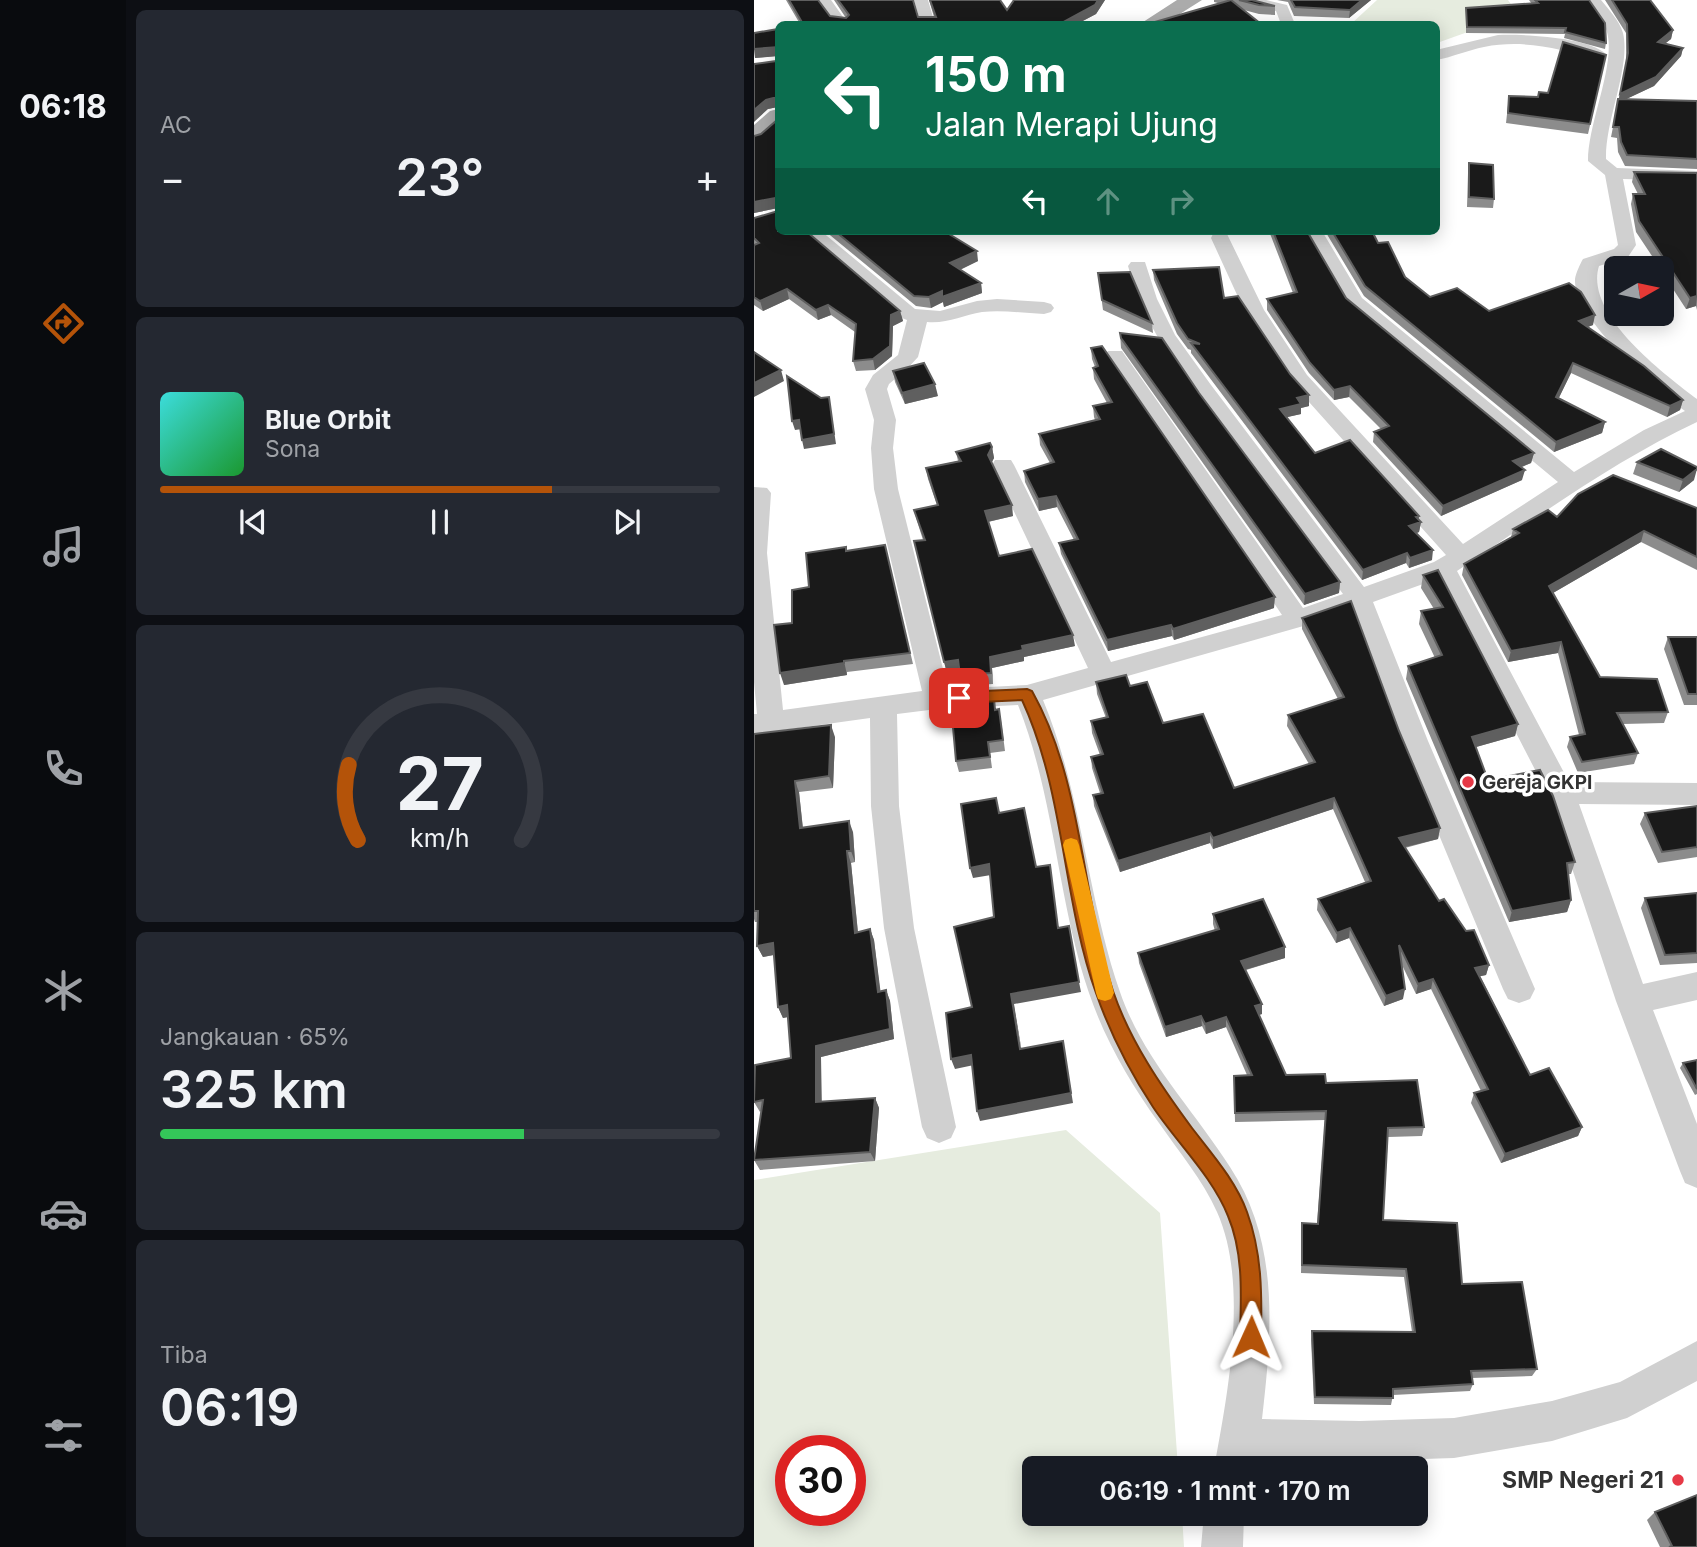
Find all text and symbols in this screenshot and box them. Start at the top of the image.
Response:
text: 150 m [925,45,1067,104]
icon: left [810,49,901,140]
text: 06:18 [19,87,107,126]
text: Jalan Merapi Ujung [925,105,1218,144]
text: AC [160,111,192,139]
text: 23° [396,146,484,209]
text: − [160,155,185,201]
text: + [695,155,720,201]
icon: left [1016,182,1054,220]
icon: ahead [1089,182,1127,220]
icon: right [1162,182,1200,220]
north arrow [1604,256,1674,326]
map controls [1604,256,1674,326]
icon: directions [39,299,88,348]
text: Blue Orbit [265,404,391,435]
text: Sona [265,435,320,463]
icon: previous [234,503,272,541]
icon: pause [421,503,459,541]
icon: next [608,503,646,541]
icon: music [39,522,88,571]
pin [929,668,989,728]
icon: arrive [940,679,978,717]
text: 27 [396,739,484,828]
icon: phone [39,744,88,793]
place label: Gereja GKPI [1482,771,1592,794]
marker: Gereja GKPI [1460,774,1476,790]
text: km/h [410,822,470,852]
icon: climate [39,966,88,1015]
text: Jangkauan · 65% [160,1023,350,1051]
text: 325 km [160,1058,348,1121]
icon: car [39,1189,88,1238]
position arrow [1214,1300,1288,1374]
text: Tiba [160,1341,208,1369]
text: 06:19 [160,1376,299,1439]
icon: filters [39,1411,88,1460]
speed limit sign: 30 [775,1435,866,1526]
place label: SMP Negeri 21 [1502,1466,1664,1494]
marker: SMP Negeri 21 [1670,1472,1686,1488]
text: 06:19 · 1 mnt · 170 m [1099,1475,1351,1506]

